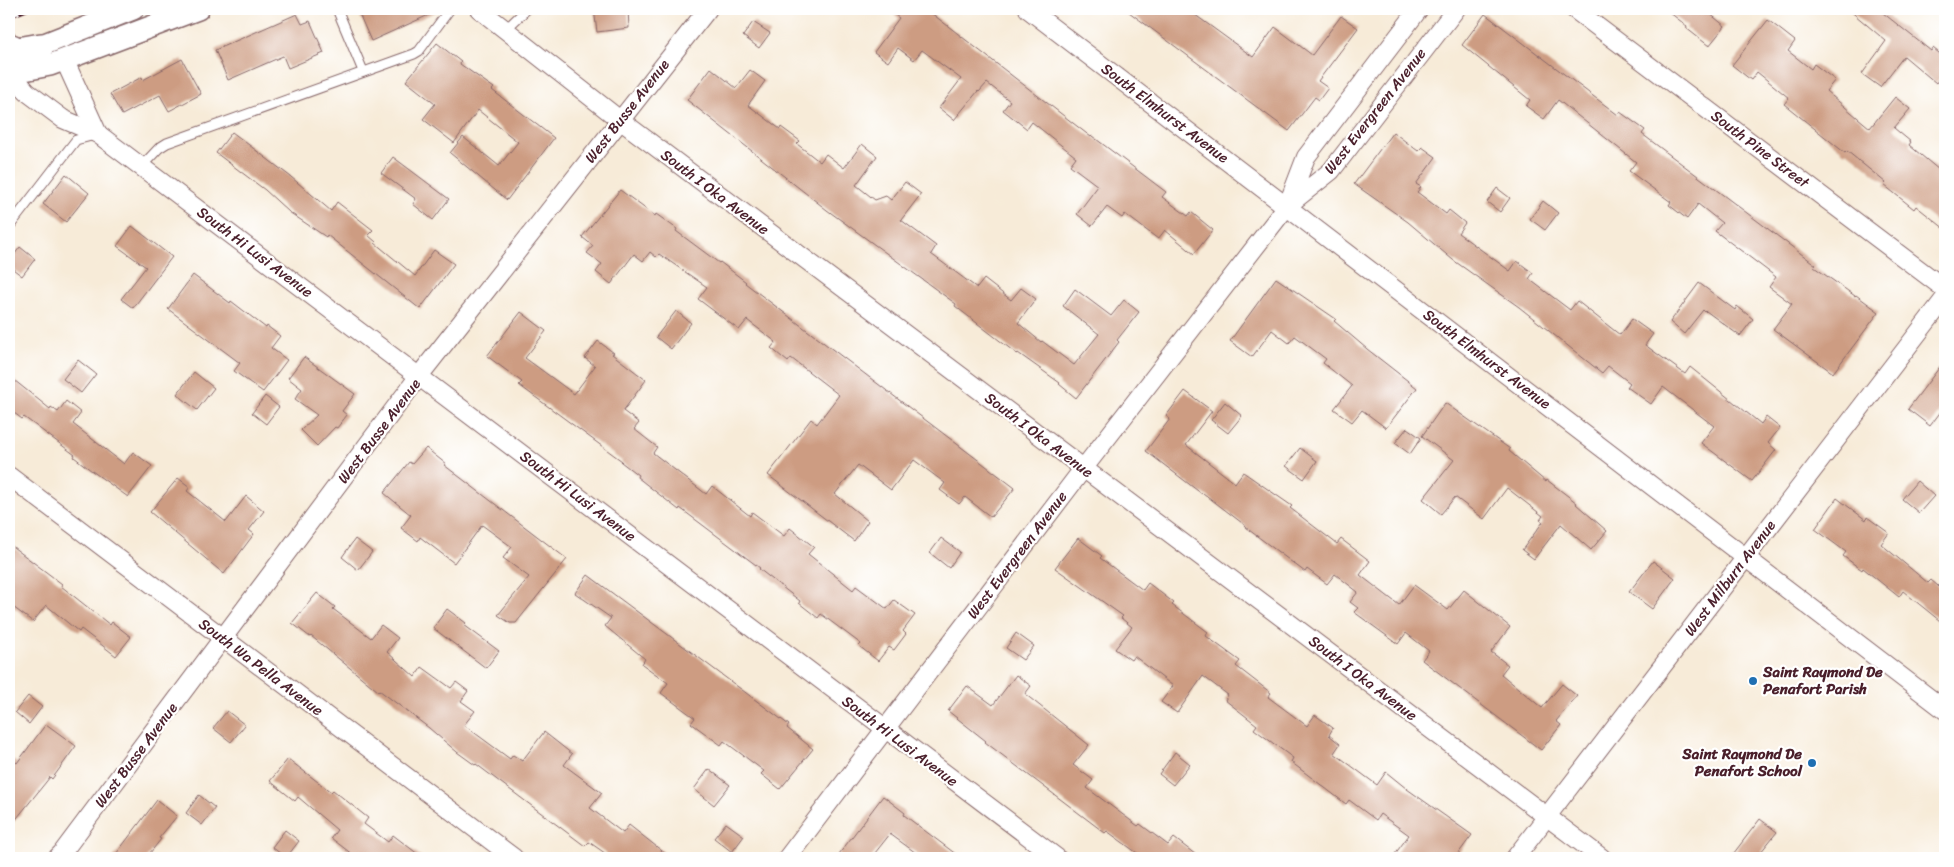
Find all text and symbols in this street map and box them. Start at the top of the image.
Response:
street label: West Evergreen Avenue [1317,42,1433,180]
street label: West Busse Avenue [578,53,676,169]
street label: South Elmhurst Avenue [1095,56,1235,170]
street label: South Pine Street [1705,103,1816,195]
street label: South I Oka Avenue [655,142,775,242]
street label: South Hi Lusi Avenue [191,200,319,305]
street label: South Elmhurst Avenue [1417,302,1557,416]
street label: West Busse Avenue [331,373,427,489]
street label: South I Oka Avenue [979,385,1099,485]
street label: South Hi Lusi Avenue [514,444,642,549]
street label: West Evergreen Avenue [960,485,1074,625]
street label: West Milburn Avenue [1677,514,1783,642]
street label: South Wa Pella Avenue [193,611,329,723]
street label: South I Oka Avenue [1303,628,1423,728]
place label: Saint Raymond De Penafort Parish [1762,659,1883,702]
marker: Saint Raymond De Penafort Parish [1747,675,1759,687]
street label: South Hi Lusi Avenue [836,689,964,794]
street label: West Busse Avenue [88,697,184,813]
place label: Saint Raymond De Penafort School [1681,741,1803,784]
marker: Saint Raymond De Penafort School [1806,757,1818,769]

